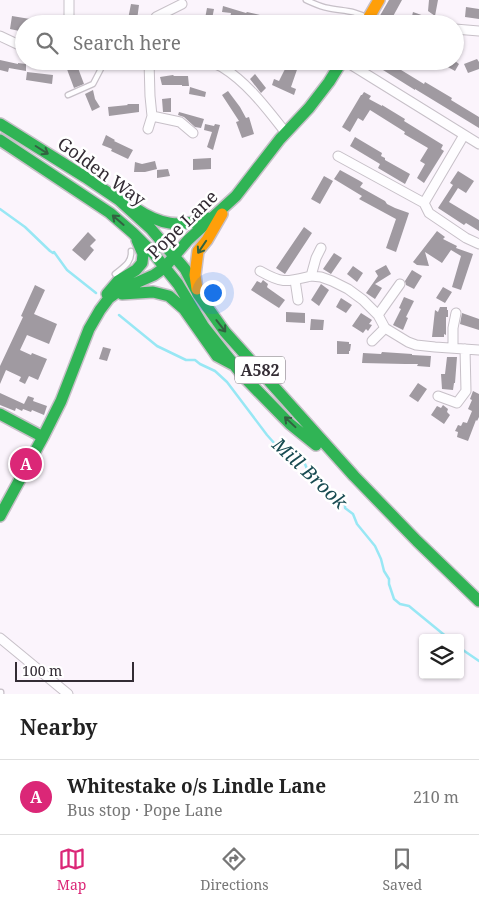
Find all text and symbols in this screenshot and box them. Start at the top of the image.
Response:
search box [15,15,464,70]
icon: search [33,29,61,57]
text: Search here [73,30,181,56]
street label: Golden Way [53,131,152,212]
one-way arrow [34,145,48,155]
street label: Pope Lane [142,184,222,264]
one-way arrow [112,214,125,226]
one-way arrow [197,240,208,254]
your location [200,280,226,306]
one-way arrow [216,319,227,332]
road number: A582 [235,356,285,384]
one-way arrow [283,417,296,428]
water label: Mill Brook [266,431,354,515]
pin: A [10,445,42,483]
map controls [419,634,464,679]
button: layers [419,634,464,679]
scale bar [15,659,134,682]
text: 100 m [22,661,62,680]
text: Nearby [20,713,98,741]
text: Whitestake o/s Lindle Lane [67,773,326,799]
text: A [30,786,42,808]
text: 210 m [413,786,459,808]
text: Bus stop · Pope Lane [67,799,223,821]
tab: Map [57,845,86,894]
tab: Directions [200,845,269,894]
tab: Saved [382,845,422,894]

